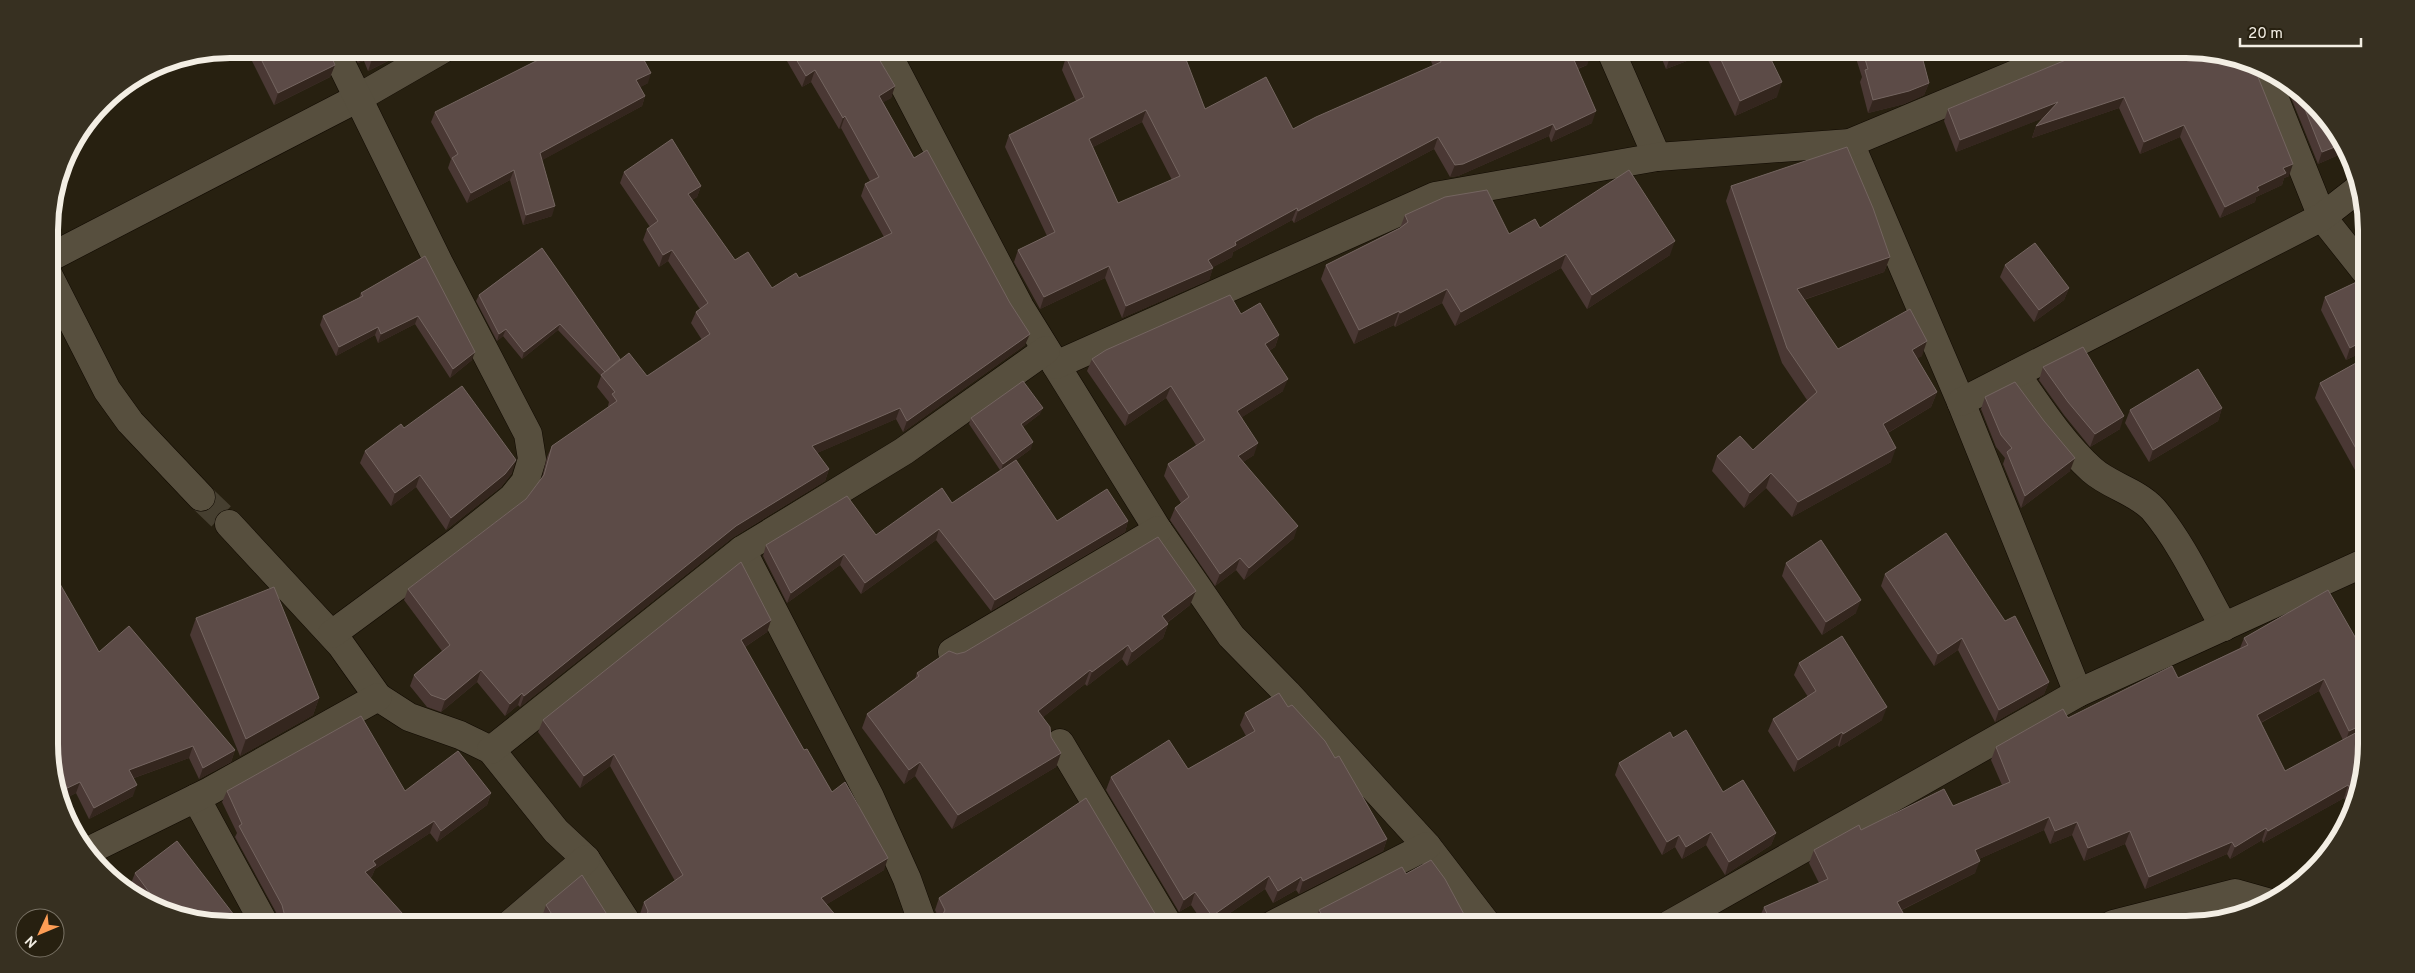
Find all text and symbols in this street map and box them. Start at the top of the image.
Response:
scale bar [2240,15,2361,47]
text: 20 m [2248,25,2283,44]
north arrow [15,908,65,958]
text: N [22,931,41,951]

